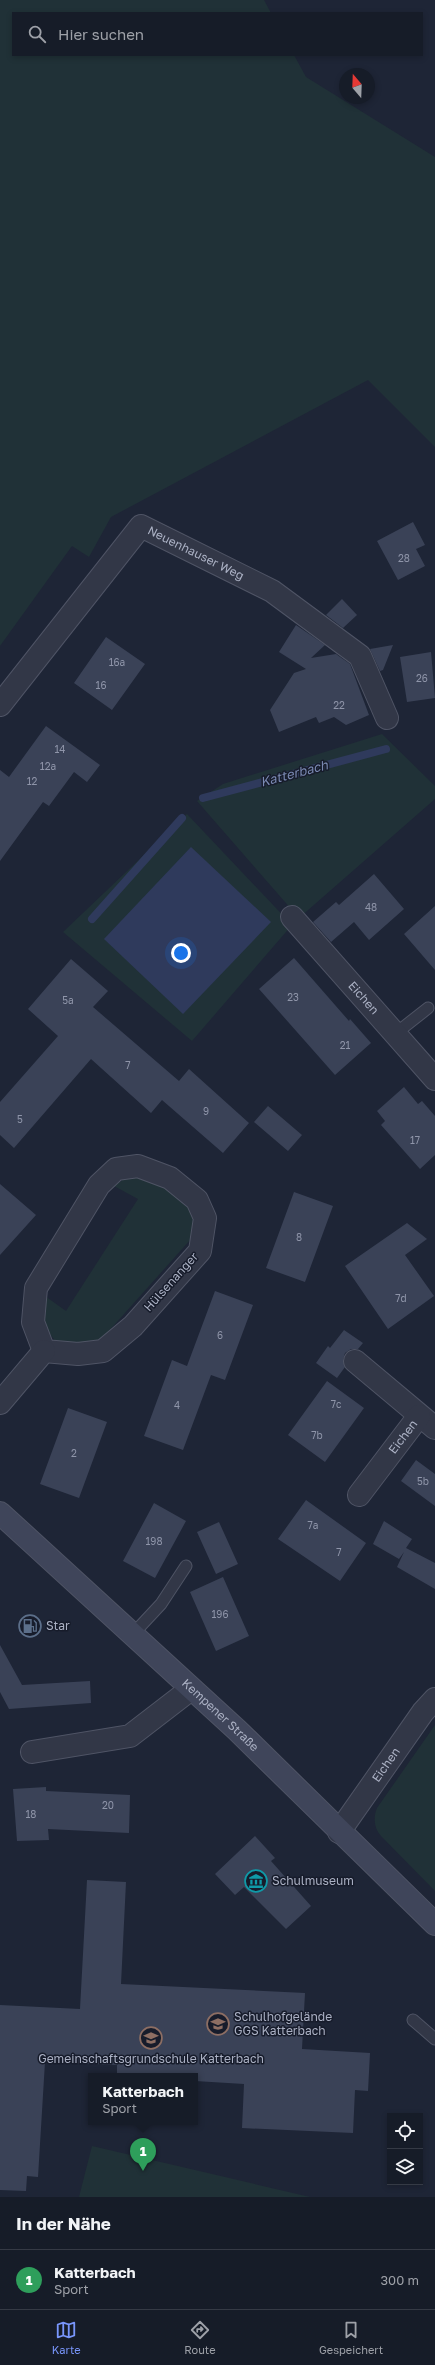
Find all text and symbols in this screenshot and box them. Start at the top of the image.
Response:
search box [12,12,423,56]
icon: search [26,23,48,45]
text: Hier suchen [58,25,144,43]
north arrow [339,68,375,104]
street label: Neuenhauser Weg [145,523,247,583]
house number: 28 [398,552,410,564]
house number: 16a [109,656,125,668]
house number: 26 [416,672,428,684]
house number: 16 [96,679,106,691]
house number: 22 [333,699,345,711]
house number: 14 [55,743,65,755]
water label: Katterbach [258,756,331,790]
house number: 12a [40,760,56,772]
house number: 12 [27,775,38,787]
house number: 48 [365,901,377,913]
your location [171,943,191,963]
street label: Eichen [345,978,382,1017]
house number: 23 [287,991,299,1003]
house number: 5a [62,994,74,1006]
house number: 21 [340,1039,350,1051]
house number: 7 [125,1059,131,1071]
house number: 9 [203,1105,209,1117]
house number: 5 [17,1113,23,1125]
house number: 17 [410,1134,420,1146]
house number: 8 [296,1231,302,1243]
street label: Hülsenanger [140,1249,201,1314]
house number: 7d [395,1292,407,1304]
house number: 6 [217,1329,223,1341]
house number: 7c [331,1398,342,1410]
house number: 4 [174,1399,180,1411]
street label: Eichen [385,1417,420,1457]
house number: 7b [311,1429,323,1441]
house number: 2 [71,1447,77,1459]
house number: 5b [417,1475,429,1487]
house number: 7a [308,1519,318,1531]
house number: 198 [146,1535,163,1547]
house number: 7 [336,1546,342,1558]
house number: 196 [212,1608,228,1620]
fuel station icon: Star [17,1613,43,1639]
place label: Star [46,1618,70,1633]
street label: Kempener Straße [179,1675,262,1754]
street label: Eichen [368,1744,403,1785]
house number: 20 [102,1799,114,1811]
house number: 18 [26,1808,36,1820]
museum icon: Schulmuseum [243,1868,269,1894]
place label: Schulmuseum [272,1873,354,1888]
place label: Schulhofgelände GGS Katterbach [234,2009,332,2038]
school or university icon: Schulhofgelände GGS Katterbach [205,2011,231,2037]
school or university icon: Gemeinschaftsgrundschule Katterbach [138,2025,164,2051]
place label: Gemeinschaftsgrundschule Katterbach [38,2051,264,2066]
popup [88,2073,198,2125]
text: Katterbach [102,2082,184,2100]
text: Sport [102,2100,137,2116]
map controls [387,2113,423,2185]
button: locate [387,2113,423,2149]
pin: 1 [130,2138,156,2171]
button: layers [387,2149,423,2185]
text: In der Nähe [16,2213,111,2234]
text: Katterbach [54,2263,136,2281]
text: 1 [26,2272,32,2288]
text: 300 m [381,2272,419,2288]
text: Sport [54,2281,89,2297]
tab: Karte [52,2319,81,2356]
tab: Route [184,2319,216,2356]
tab: Gespeichert [319,2319,383,2356]

